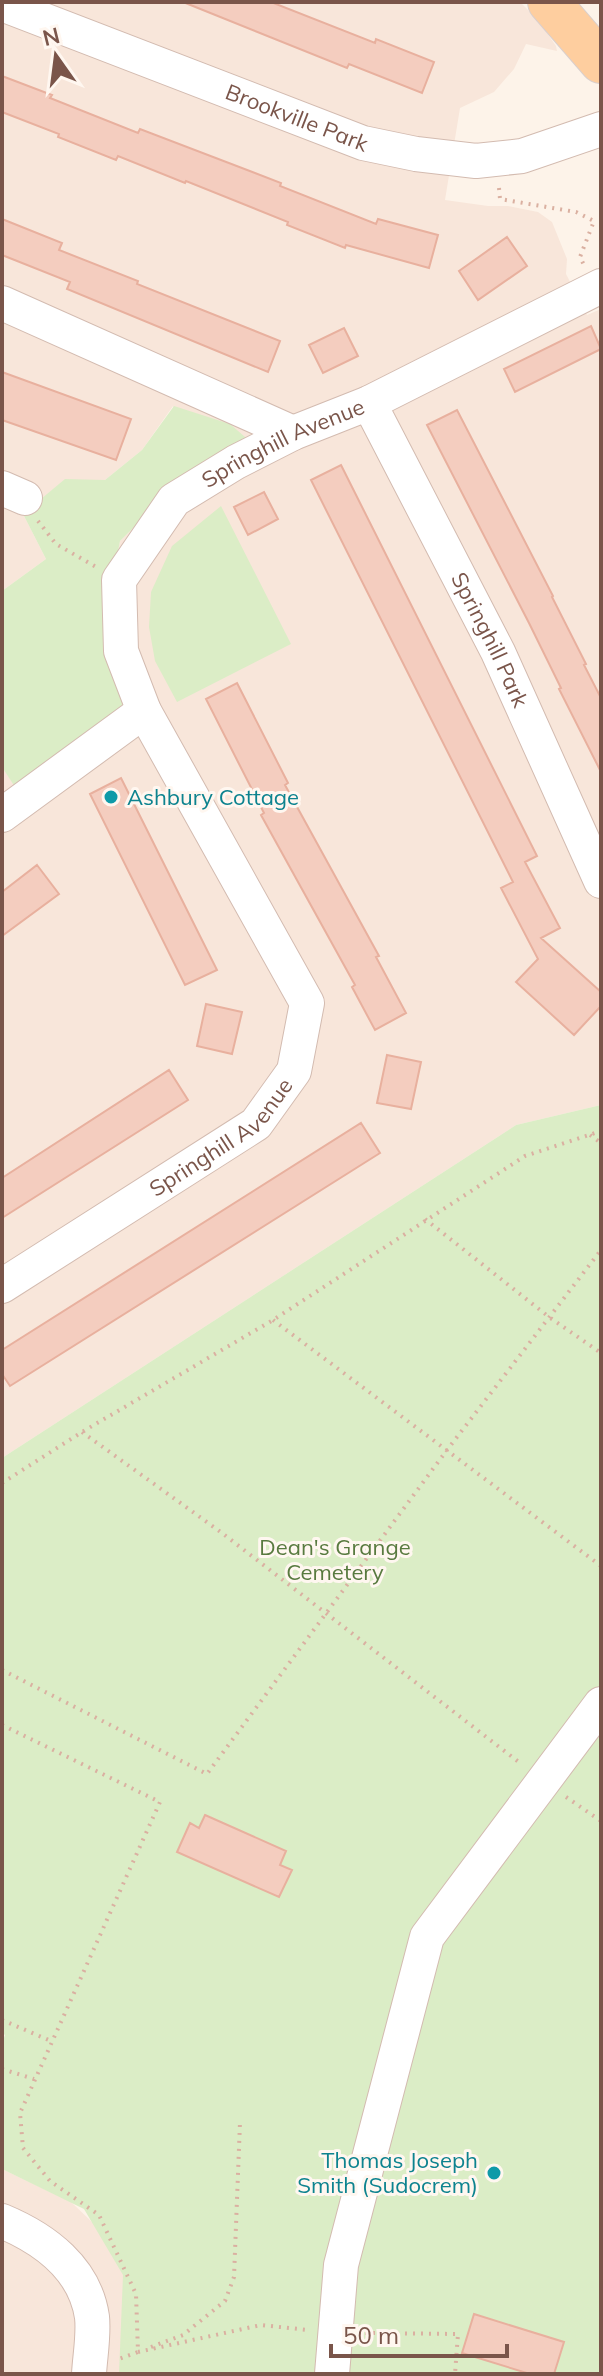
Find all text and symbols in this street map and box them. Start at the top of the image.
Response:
north arrow [16,16,96,96]
text: N [40,21,63,52]
street label: Brookville Park [222,77,373,158]
street label: Springhill Avenue [196,392,368,494]
street label: Springhill Park [445,567,535,712]
place label: Ashbury Cottage [127,783,299,811]
marker: Ashbury Cottage [102,788,120,806]
street label: Springhill Avenue [144,1072,299,1202]
park label: Dean's Grange Cemetery [259,1533,411,1586]
place label: Thomas Joseph Smith (Sudocrem) [297,2146,478,2199]
marker: Thomas Joseph Smith (Sudocrem) [485,2164,503,2182]
scale bar [331,2308,507,2358]
text: 50 m [343,2320,399,2350]

